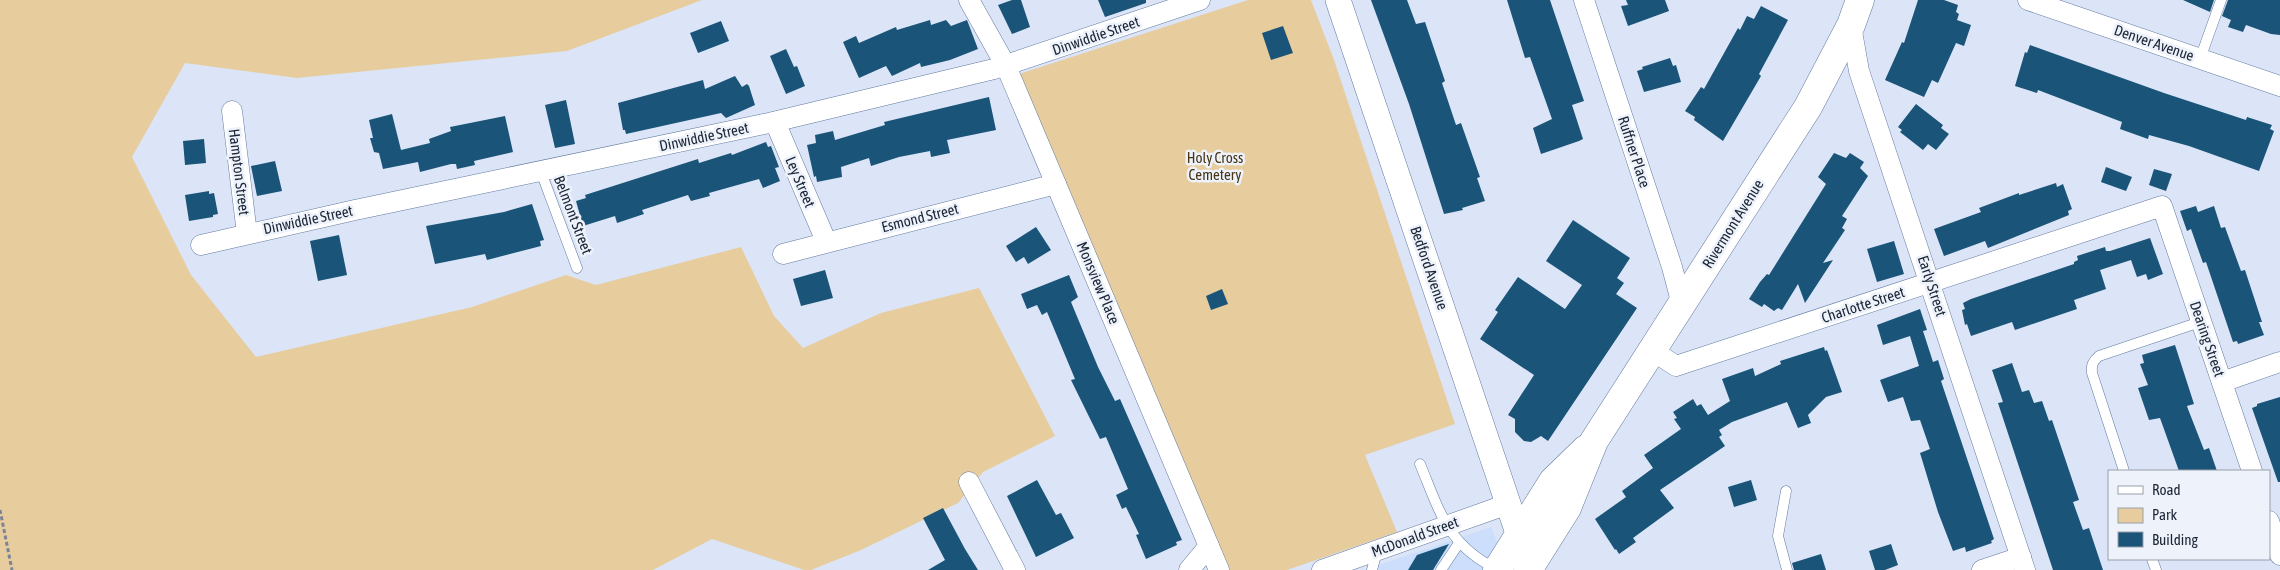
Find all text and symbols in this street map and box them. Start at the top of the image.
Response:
street label: Dinwiddie Street [1050,13,1142,58]
street label: Denver Avenue [2112,21,2197,64]
street label: Ruffner Place [1615,114,1654,190]
street label: Dinwiddie Street [658,119,750,154]
street label: Hampton Street [226,128,253,216]
park label: Holy Cross Cemetery [1187,149,1243,183]
street label: Ley Street [782,154,819,210]
street label: Belmont Street [551,173,596,256]
street label: Rivermont Avenue [1699,176,1767,271]
street label: Esmond Street [880,200,960,235]
street label: Dinwiddie Street [262,202,354,237]
street label: Bedford Avenue [1407,224,1452,312]
street label: Monsview Place [1074,239,1123,327]
street label: Early Street [1915,253,1950,318]
street label: Charlotte Street [1819,283,1907,326]
street label: Dearing Street [2187,299,2228,379]
legend [2108,470,2270,560]
text: Road [2152,481,2181,498]
text: Park [2152,506,2177,523]
street label: McDonald Street [1369,513,1461,560]
text: Building [2152,531,2198,548]

